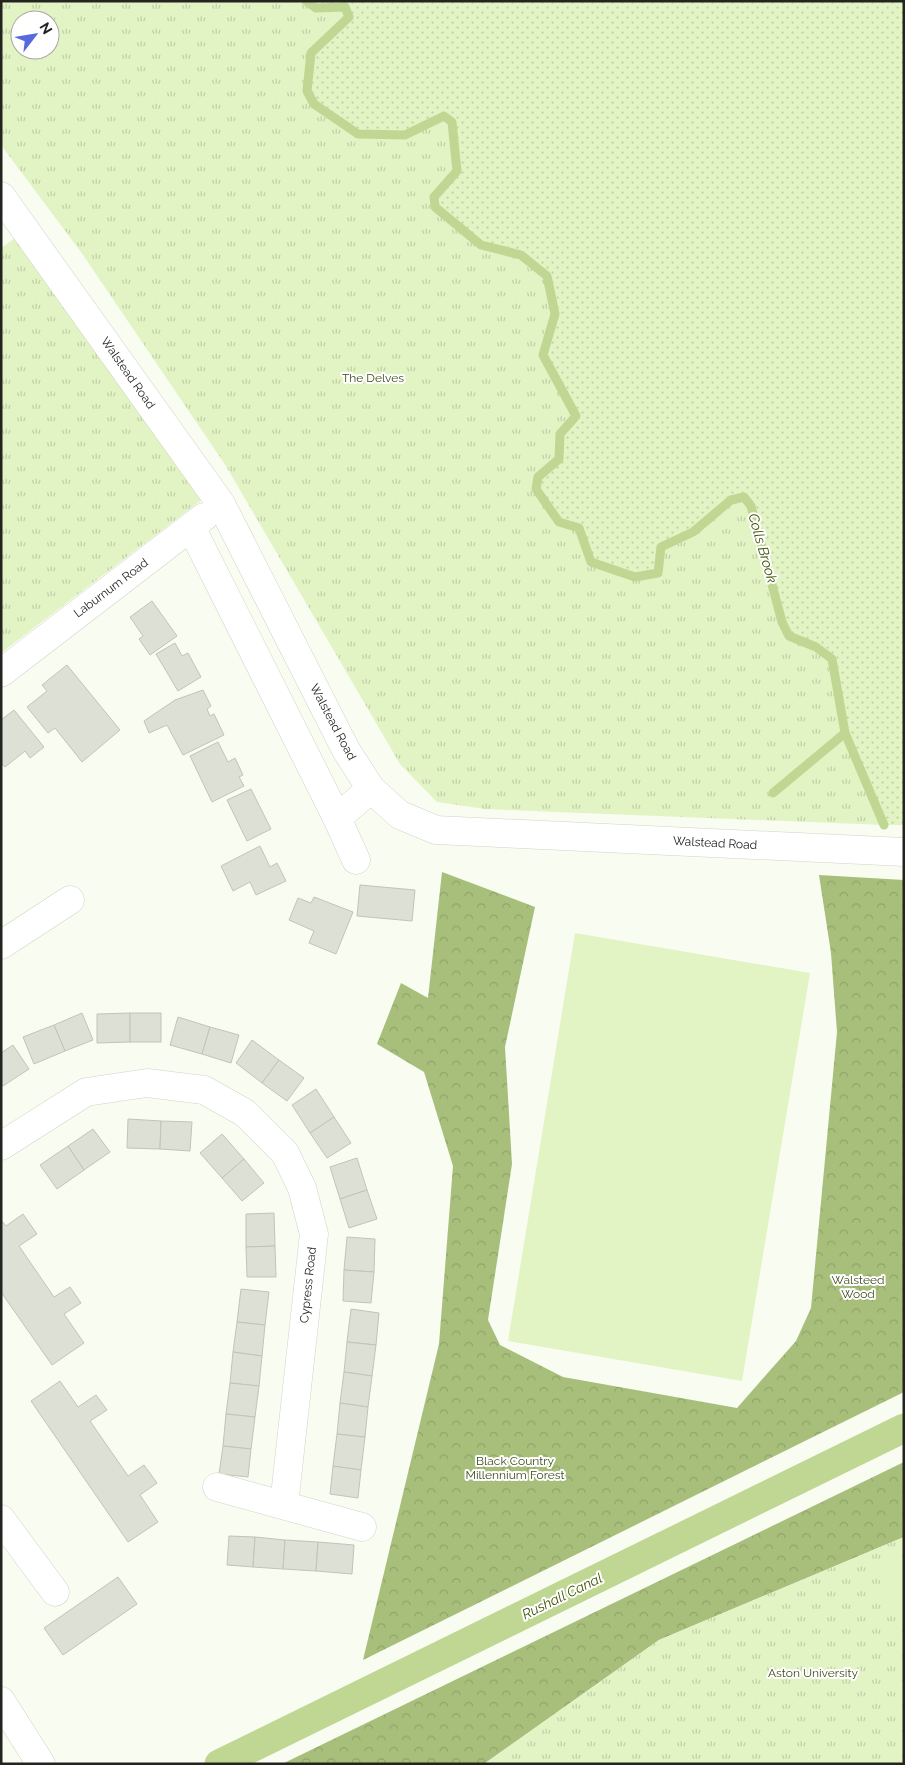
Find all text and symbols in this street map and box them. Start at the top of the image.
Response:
north arrow [10,10,60,60]
text: N [37,20,56,37]
street label: Walstead Road [98,334,158,412]
park label: The Delves [342,371,404,385]
water label: Colls Brook [745,511,781,585]
street label: Laburnum Road [71,556,151,620]
street label: Walstead Road [307,681,359,763]
street label: Walstead Road [673,834,757,852]
street label: Cypress Road [297,1246,319,1324]
park label: Walsteed Wood [832,1273,885,1301]
park label: Black Country Millennium Forest [465,1454,565,1482]
water label: Rushall Canal [519,1570,605,1622]
park label: Aston University [768,1666,858,1680]

